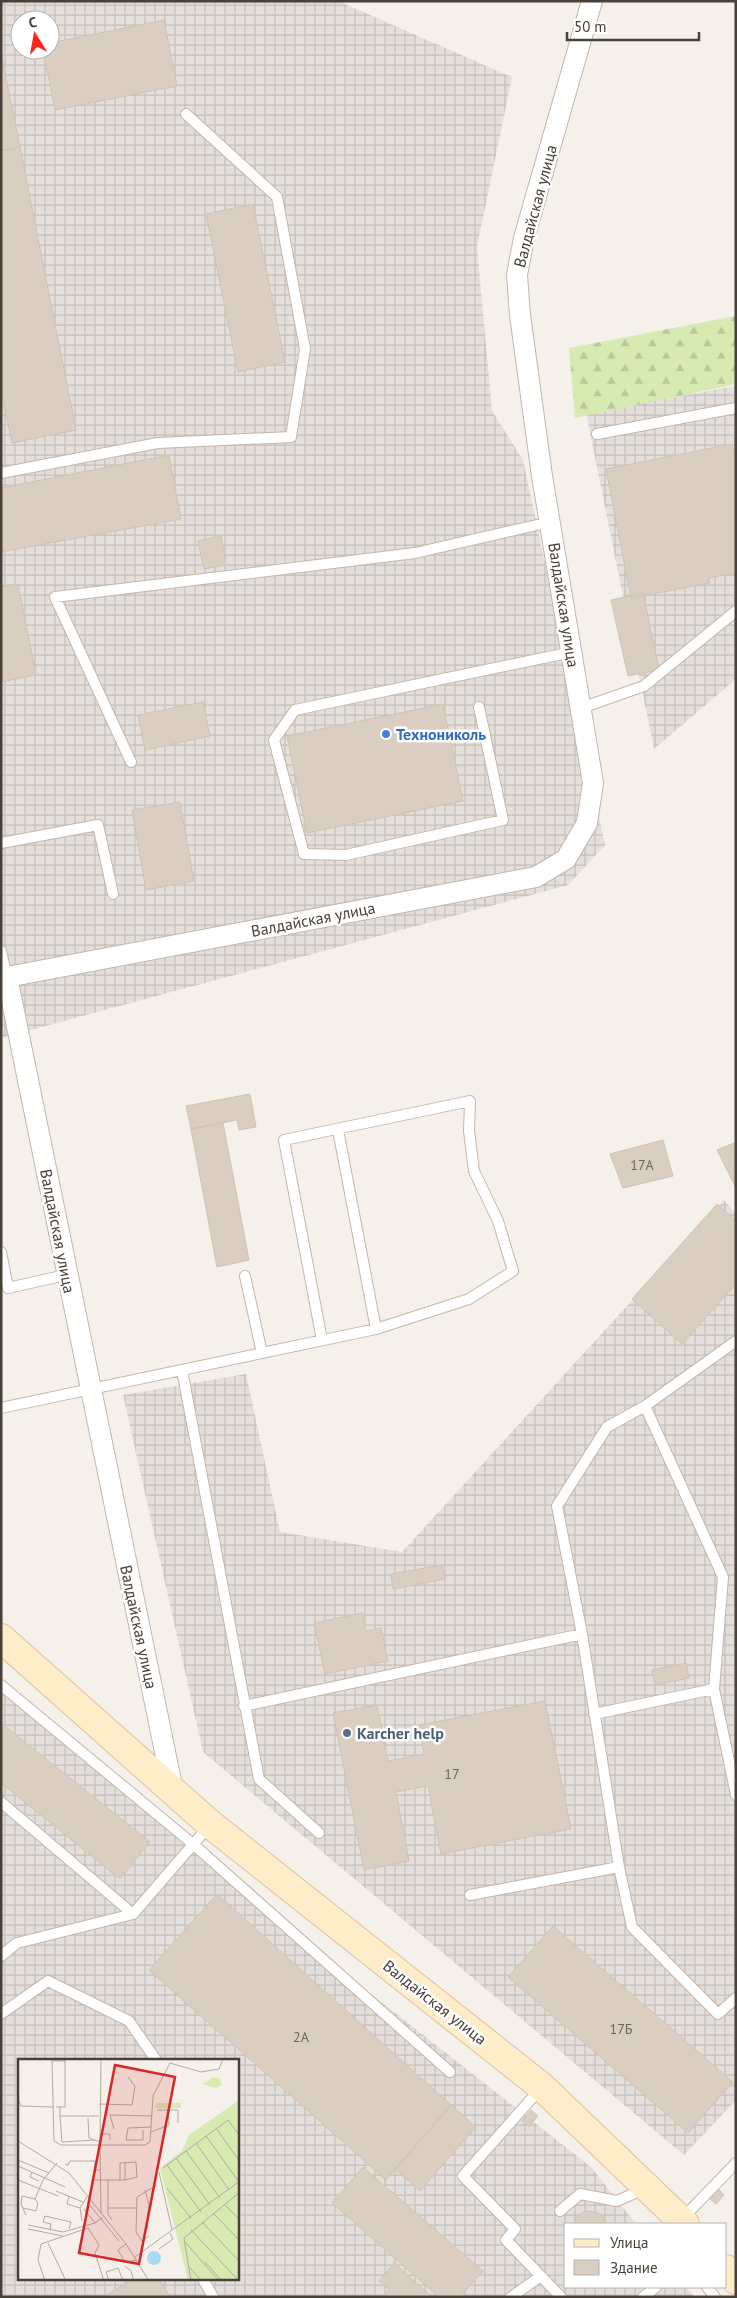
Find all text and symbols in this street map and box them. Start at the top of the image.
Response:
north arrow [10,10,60,60]
scale bar [567,10,700,42]
text: С [27,13,38,32]
text: 50 m [574,17,607,36]
street label: Валдайская улица [509,143,561,269]
street label: Валдайская улица [544,541,584,669]
place label: Технониколь [396,724,486,744]
marker: Технониколь [380,728,392,740]
street label: Валдайская улица [249,897,377,941]
house number: 17А [630,1156,655,1174]
street label: Валдайская улица [36,1167,80,1295]
street label: Валдайская улица [116,1563,162,1691]
place label: Karcher help [357,1723,444,1743]
marker: Karcher help [341,1727,353,1739]
house number: 17 [444,1765,460,1783]
street label: Валдайская улица [379,1955,491,2049]
house number: 17Б [610,2020,633,2038]
house number: 2А [293,2028,310,2046]
inset map [18,2059,239,2280]
legend [564,2223,727,2288]
text: Улица [610,2233,648,2252]
text: Здание [610,2258,658,2277]

